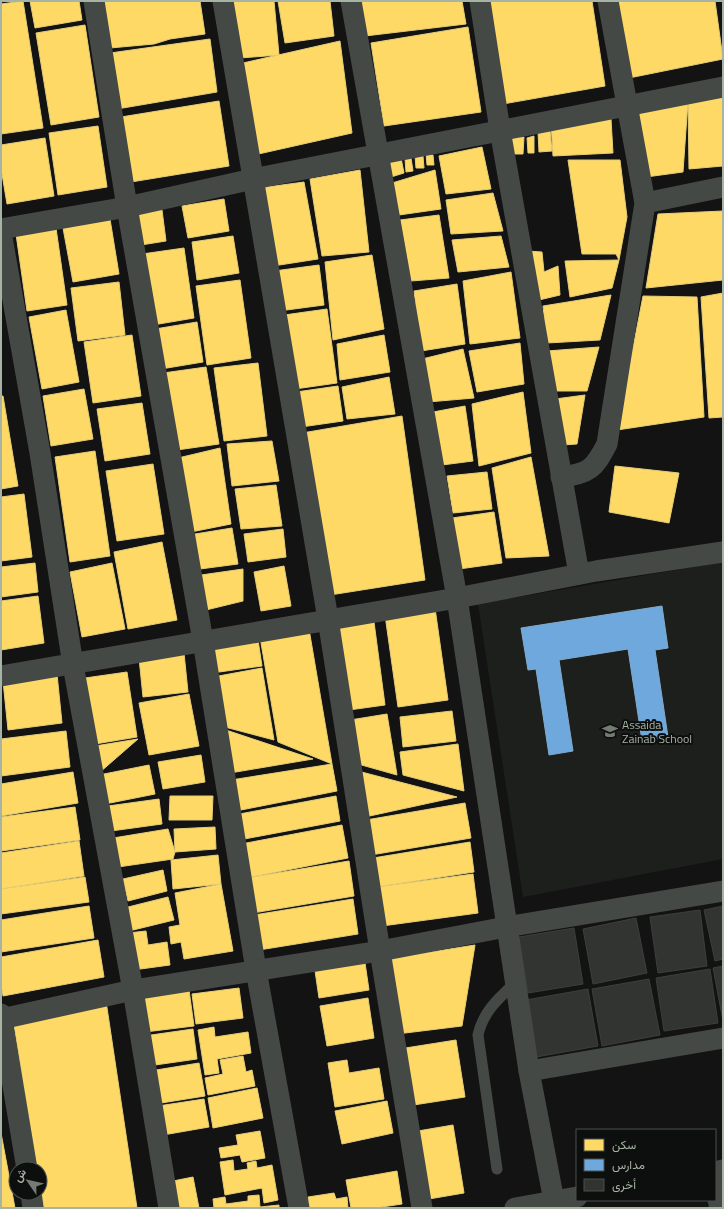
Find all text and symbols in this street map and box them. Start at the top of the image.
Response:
place label: Assaida Zainab School [622,715,692,748]
school or university icon: Assaida Zainab School [601,722,619,740]
legend [576,1129,716,1201]
text: سكن [612,1135,636,1154]
text: مدارس [612,1155,645,1174]
north arrow [8,1161,48,1201]
text: ش [9,1165,30,1185]
text: أخرى [612,1175,636,1194]

